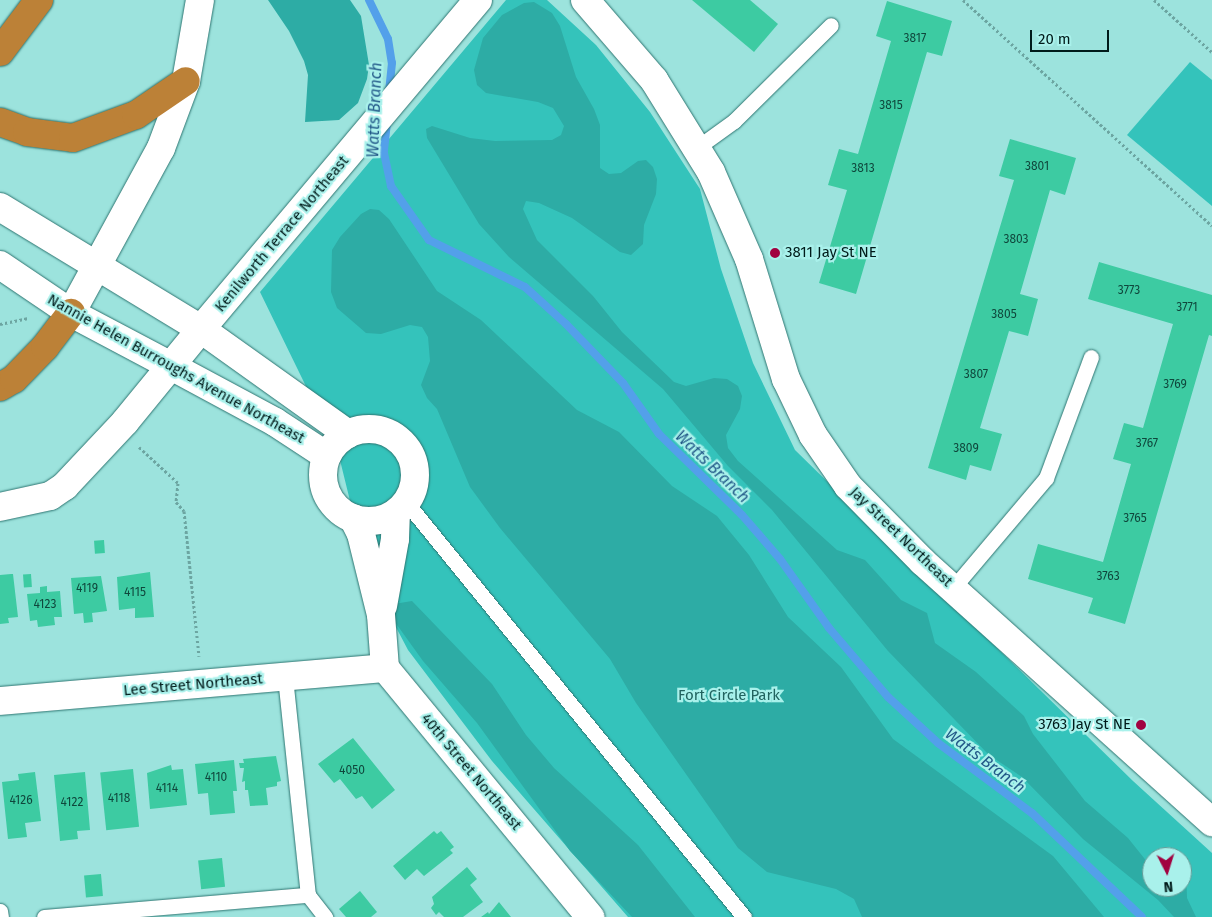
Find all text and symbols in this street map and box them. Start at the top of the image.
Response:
scale bar [1032,20,1111,52]
text: 20 m [1038,30,1071,48]
house number: 3817 [904,32,926,46]
water label: Watts Branch [364,62,386,158]
house number: 3815 [879,99,903,113]
street label: Kenilworth Terrace Northeast [211,152,353,316]
house number: 3801 [1025,160,1049,174]
house number: 3813 [851,162,875,176]
house number: 3803 [1003,233,1029,247]
place label: 3811 Jay St NE [785,244,877,262]
marker: 3811 Jay St NE [769,247,781,259]
house number: 3773 [1118,284,1140,298]
street label: Nannie Helen Burroughs Avenue Northeast [44,291,308,447]
house number: 3771 [1176,301,1198,315]
house number: 3805 [991,308,1017,322]
house number: 3807 [964,368,988,382]
house number: 3769 [1163,378,1187,392]
water label: Watts Branch [671,427,753,507]
house number: 3767 [1136,437,1158,451]
house number: 3809 [953,442,979,456]
street label: Jay Street Northeast [846,483,956,591]
house number: 3765 [1123,512,1147,526]
house number: 3763 [1096,570,1120,584]
house number: 4119 [76,582,98,596]
house number: 4115 [124,586,146,600]
house number: 4123 [34,598,56,612]
street label: Lee Street Northeast [123,670,263,700]
park label: Fort Circle Park [678,687,780,705]
street label: 40th Street Northeast [417,710,525,834]
place label: 3763 Jay St NE [1038,716,1131,734]
marker: 3763 Jay St NE [1135,719,1147,731]
water label: Watts Branch [941,725,1029,797]
house number: 4050 [339,764,365,778]
house number: 4110 [205,771,227,785]
house number: 4114 [156,782,178,796]
house number: 4118 [108,792,130,806]
house number: 4126 [9,794,33,808]
house number: 4122 [61,796,83,810]
north arrow [1142,847,1192,897]
text: N [1163,878,1174,895]

